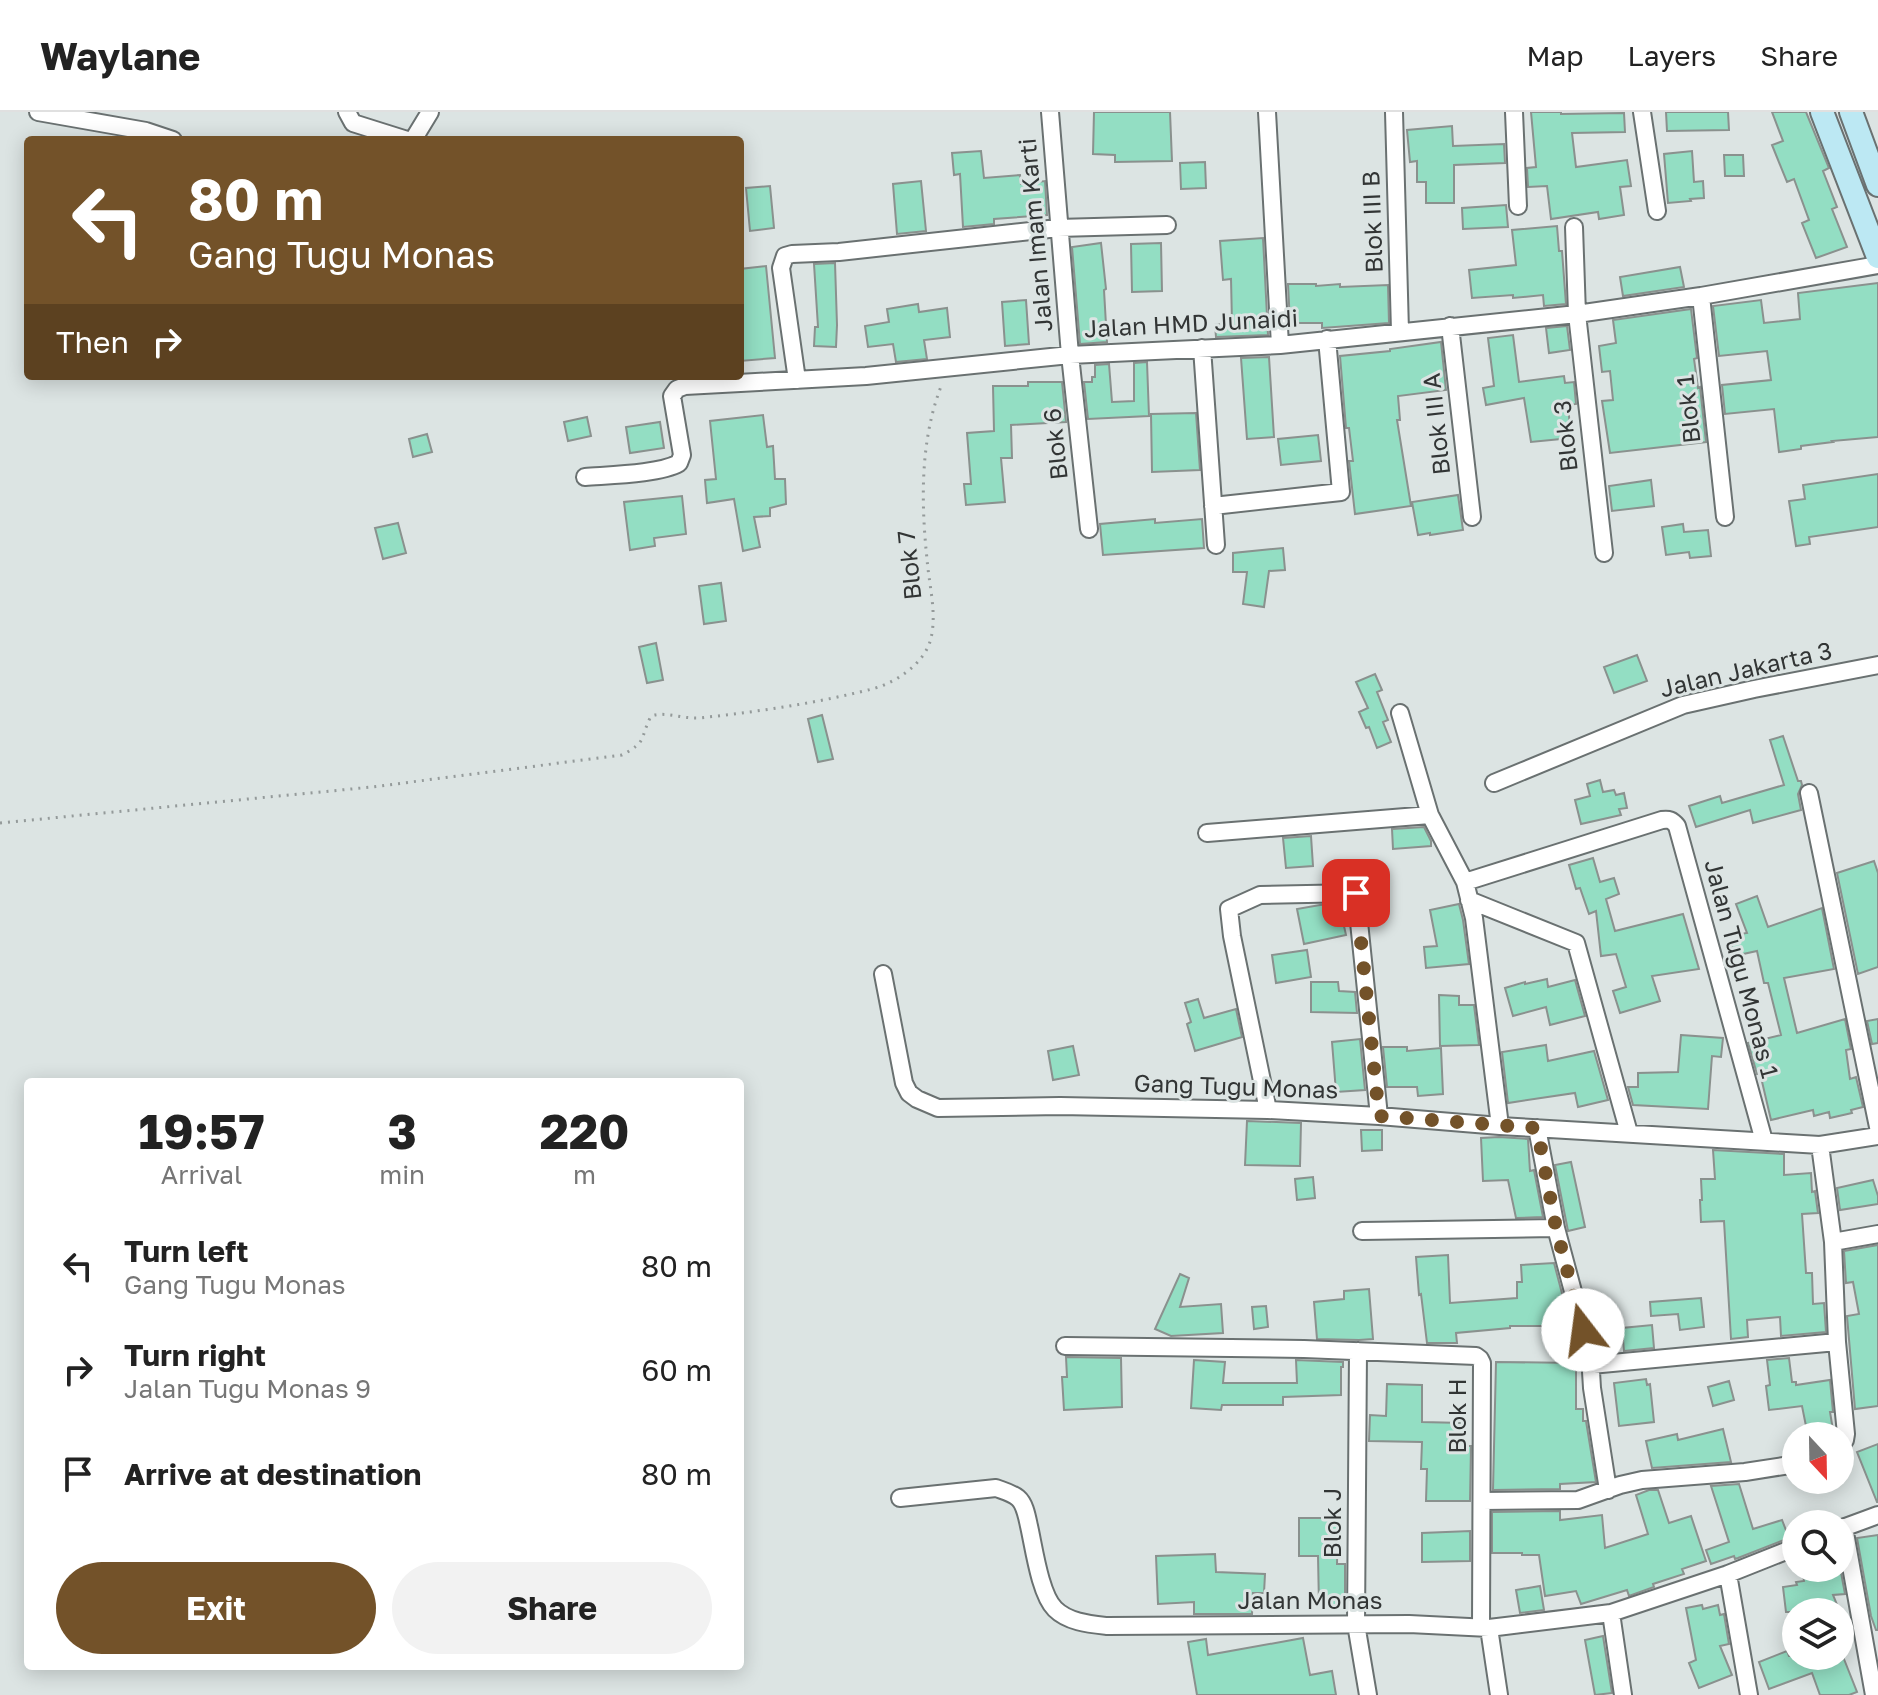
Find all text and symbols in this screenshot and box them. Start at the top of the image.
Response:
text: Waylane [40,33,201,78]
text: Map [1526,39,1584,72]
text: Layers [1628,39,1716,72]
text: Share [1760,39,1838,72]
street label: Jalan Imam Karti [1012,137,1057,333]
text: 80 m [188,165,323,232]
icon: left [56,168,160,272]
street label: Blok III B [1355,170,1388,274]
text: Gang Tugu Monas [188,233,495,276]
street label: Jalan HMD Junaidi [1083,302,1299,343]
icon: right [145,320,189,364]
text: Then [56,324,129,360]
street label: Blok III A [1416,372,1455,476]
street label: Blok 1 [1669,373,1706,445]
street label: Blok 3 [1546,399,1583,473]
street label: Blok 6 [1036,407,1073,481]
street label: Blok 7 [890,529,927,602]
street label: Jalan Jakarta 3 [1657,635,1835,702]
street label: Jalan Tugu Monas 1 [1699,856,1786,1081]
pin [1322,859,1390,927]
icon: arrive [1334,871,1378,915]
street label: Gang Tugu Monas [1133,1067,1339,1104]
text: 19:57 [139,1102,265,1160]
text: 3 [387,1102,417,1160]
text: 220 [540,1102,629,1160]
text: Arrival [161,1159,242,1190]
text: min [379,1159,425,1190]
text: m [573,1159,596,1190]
text: Turn left [124,1233,249,1269]
icon: left [56,1244,100,1288]
text: 80 m [641,1248,712,1284]
text: Gang Tugu Monas [124,1269,346,1300]
position arrow [1541,1288,1625,1372]
text: Turn right [124,1337,266,1373]
icon: right [56,1348,100,1392]
text: 60 m [641,1352,712,1388]
text: Jalan Tugu Monas 9 [124,1373,371,1404]
street label: Blok H [1442,1378,1471,1454]
north arrow [1782,1422,1854,1494]
map controls [1782,1422,1854,1670]
icon: arrive [56,1452,100,1496]
text: Arrive at destination [124,1456,421,1492]
text: 80 m [641,1456,712,1492]
street label: Blok J [1317,1488,1346,1558]
button: search [1782,1510,1854,1582]
button: Exit [56,1562,376,1654]
button: Share [392,1562,712,1654]
street label: Jalan Monas [1238,1585,1382,1614]
button: layers [1782,1598,1854,1670]

